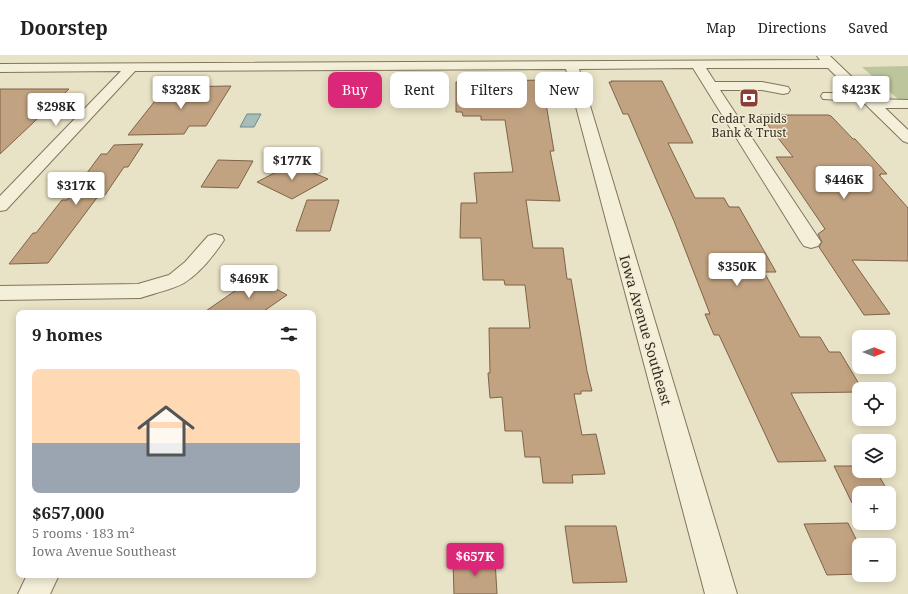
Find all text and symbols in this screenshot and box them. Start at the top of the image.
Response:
text: Doorstep [20,15,108,41]
text: Map [706,18,736,37]
text: Directions [758,18,826,37]
text: Saved [848,18,888,37]
chip: Buy [328,72,382,108]
chip: Rent [390,72,449,108]
chip: Filters [457,72,527,108]
chip: New [535,72,593,108]
pin: $328K [153,76,209,110]
pin: $423K [833,76,889,110]
text: $328K [162,80,200,98]
text: $423K [842,80,880,98]
bank icon: Cedar Rapids Bank & Trust [738,87,760,109]
pin: $298K [28,93,84,127]
text: $298K [37,97,75,115]
place label: Cedar Rapids Bank & Trust [711,110,787,141]
pin: $177K [264,147,320,181]
text: $177K [273,151,311,169]
pin: $446K [816,166,872,200]
text: $446K [825,170,863,188]
pin: $317K [48,172,104,206]
text: $317K [57,176,95,194]
street label: Iowa Avenue Southeast [615,253,677,407]
pin: $350K [709,253,765,287]
text: $350K [718,257,756,275]
pin: $469K [221,265,277,299]
text: $469K [230,269,268,287]
text: 9 homes [32,323,102,346]
icon: filters [278,323,300,345]
north arrow [852,330,896,374]
map controls [852,330,896,582]
button: locate [852,382,896,426]
icon: home [130,395,202,467]
button: layers [852,434,896,478]
button: + [852,486,896,530]
text: $657,000 [32,501,104,524]
text: 5 rooms · 183 m² [32,524,135,542]
button: − [852,538,896,582]
text: Iowa Avenue Southeast [32,542,176,560]
pin: $657K [447,543,503,577]
text: $657K [456,547,494,565]

